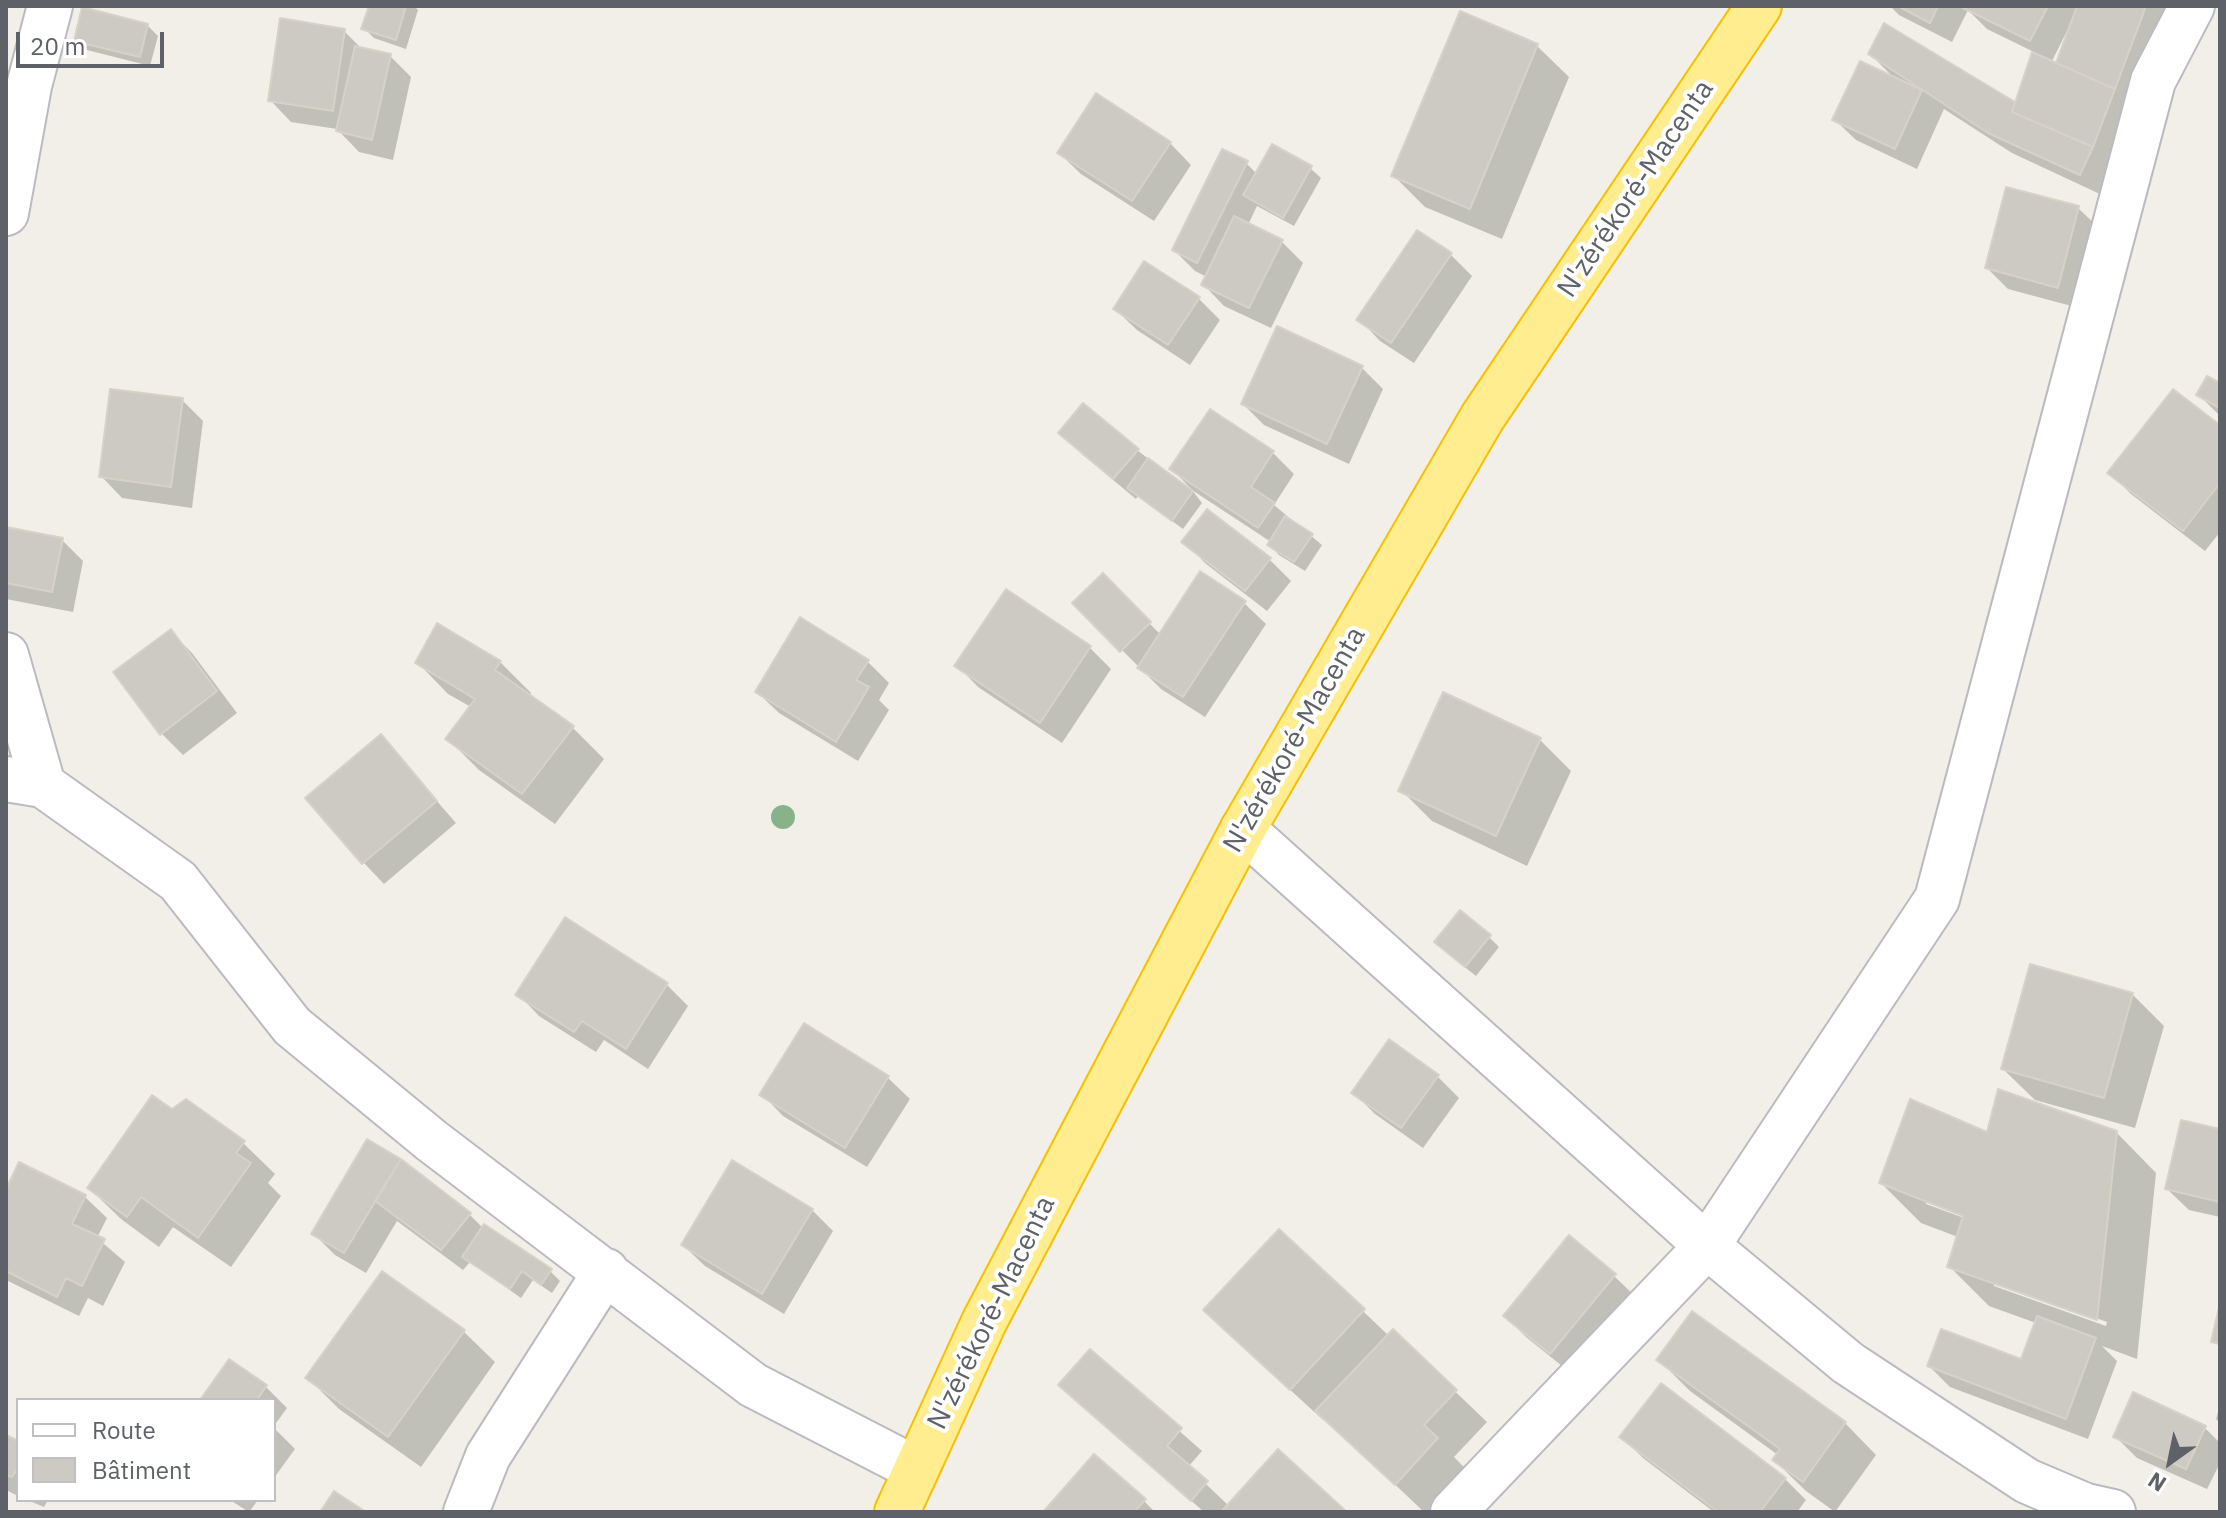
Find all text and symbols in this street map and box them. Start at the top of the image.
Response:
scale bar [20,16,168,66]
text: 20 m [30,30,85,62]
street label: N'zérékoré-Macenta [1551,74,1721,304]
street label: N'zérékoré-Macenta [1217,621,1373,859]
street label: N'zérékoré-Macenta [921,1191,1063,1435]
legend [16,1398,276,1502]
text: Route [92,1414,156,1446]
north arrow [2130,1422,2210,1502]
text: Bâtiment [92,1454,191,1486]
text: N [2142,1466,2171,1499]

